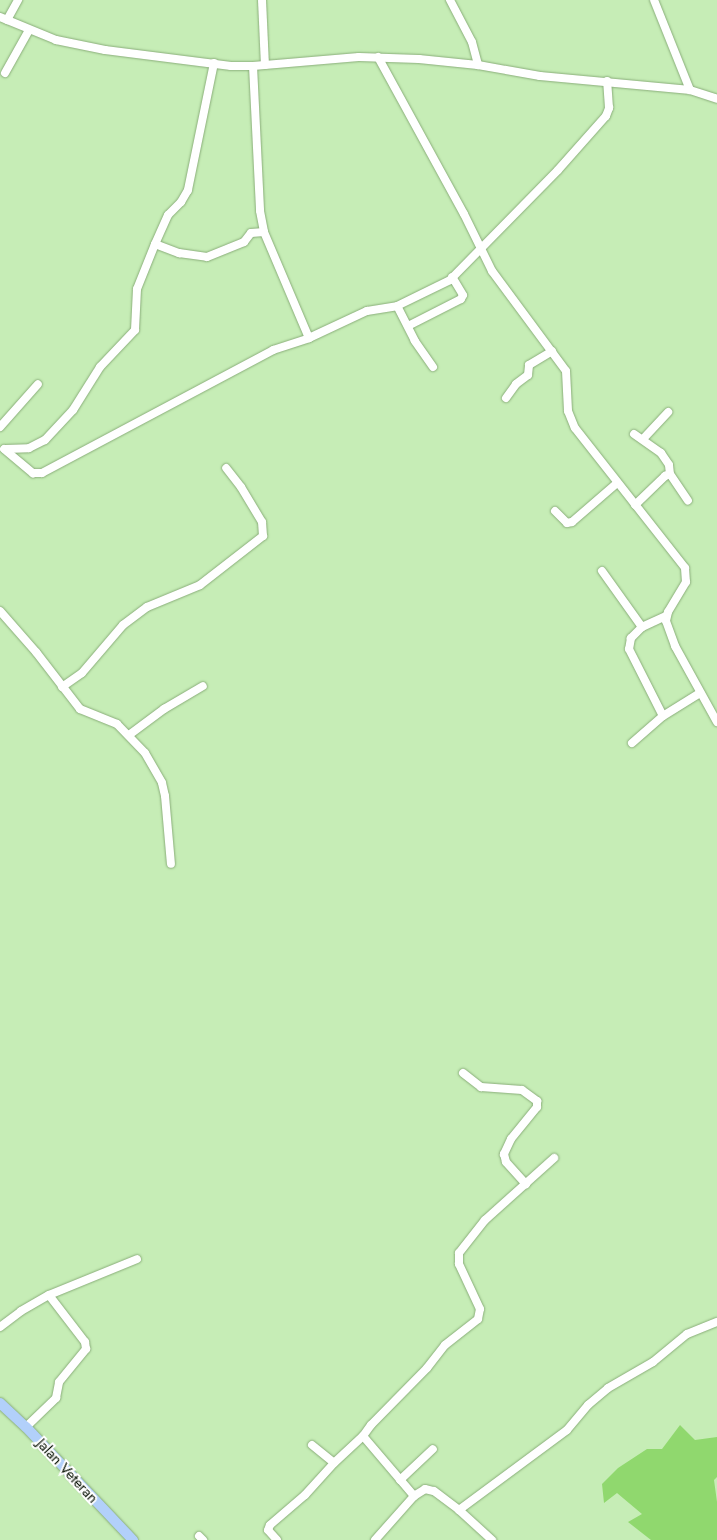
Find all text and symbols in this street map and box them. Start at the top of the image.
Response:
street label: Jalan Veteran [33,1435,101,1507]

